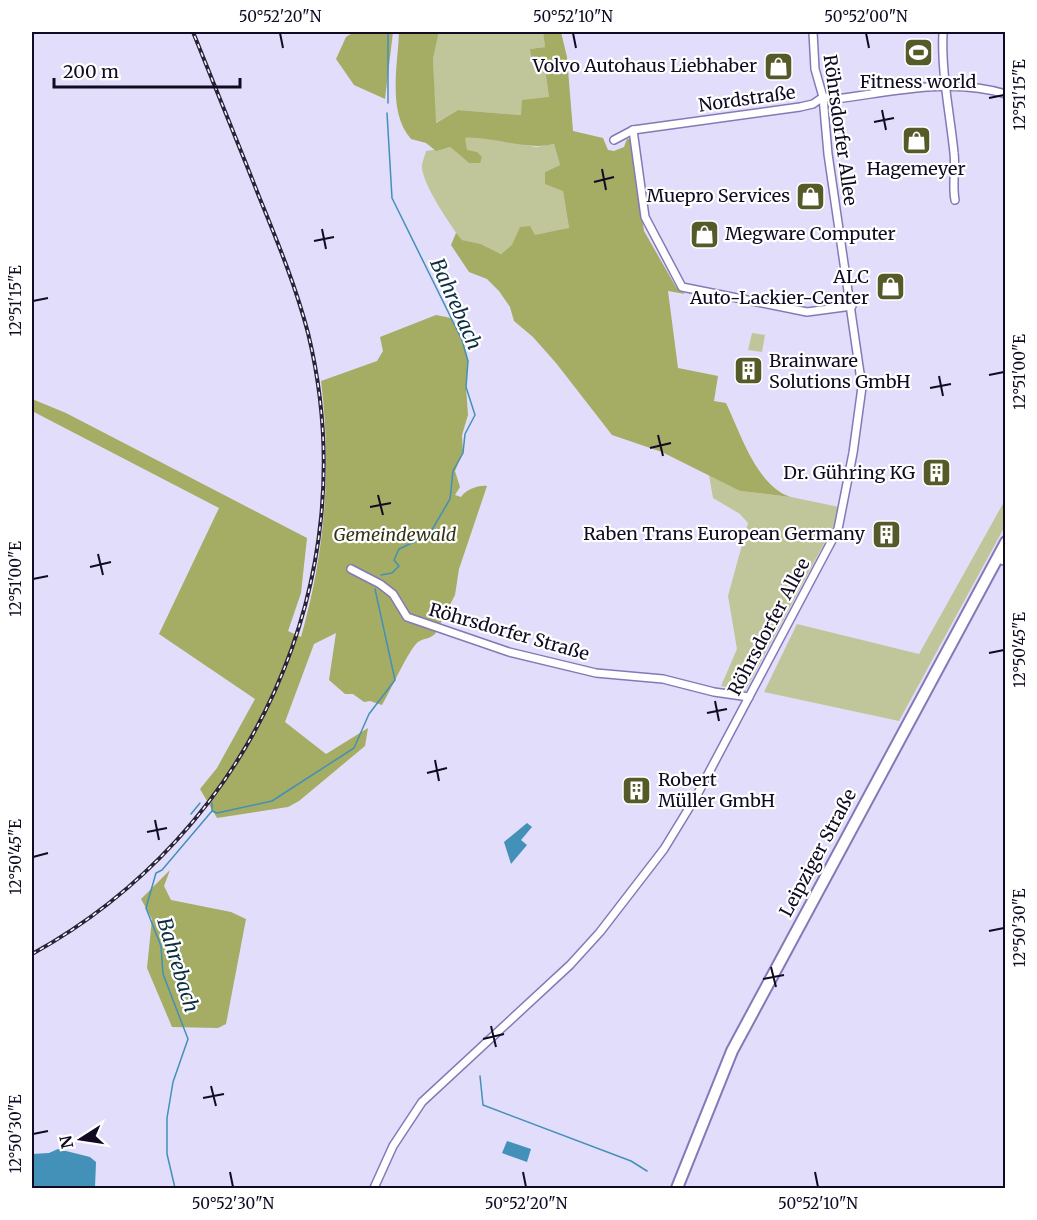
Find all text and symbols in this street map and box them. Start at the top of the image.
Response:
text: 50°52'20"N [239,7,322,26]
text: 50°52'10"N [533,7,613,26]
text: 50°52'00"N [824,7,908,26]
sports icon: Fitness world [902,37,934,69]
shop icon: Volvo Autohaus Liebhaber [762,50,794,82]
scale bar [54,51,240,89]
street label: Röhrsdorfer Allee [819,53,862,207]
place label: Volvo Autohaus Liebhaber [532,54,757,77]
text: 12°51'15"E [1010,59,1029,131]
text: 200 m [63,60,119,83]
place label: Fitness world [860,70,976,93]
street label: Nordstraße [697,80,797,117]
shop icon: Hagemeyer [900,124,932,156]
place label: Hagemeyer [866,157,966,180]
shop icon: Muepro Services [795,180,827,212]
place label: Muepro Services [647,184,790,207]
shop icon: Megware Computer [688,218,720,250]
place label: Megware Computer [725,222,896,245]
water label: Bahrebach [425,254,488,354]
text: 12°51'15"E [6,265,25,337]
place label: ALC Auto-Lackier-Center [689,265,869,309]
shop icon: ALC Auto-Lackier-Center [874,271,906,303]
text: 12°51'00"E [1010,334,1029,410]
place label: Brainware Solutions GmbH [769,349,911,393]
building icon: Brainware Solutions GmbH [732,355,764,387]
building icon: Dr. Gühring KG [920,457,952,489]
place label: Dr. Gühring KG [783,461,915,484]
building icon: Raben Trans European Germany [870,518,902,550]
place label: Raben Trans European Germany [583,522,866,545]
park label: Gemeindewald [334,523,457,546]
text: 12°51'00"E [6,541,25,617]
street label: Röhrsdorfer Allee [723,554,814,699]
street label: Röhrsdorfer Straße [426,598,592,665]
text: 12°50'45"E [1010,612,1029,688]
place label: Robert Müller GmbH [658,768,775,812]
building icon: Robert Müller GmbH [621,774,653,806]
street label: Leipziger Straße [774,785,861,921]
text: 12°50'45"E [6,819,25,895]
text: 12°50'30"E [1010,888,1029,967]
water label: Bahrebach [152,914,205,1015]
text: 12°50'30"E [6,1094,25,1173]
north arrow [51,1109,111,1169]
text: N [55,1134,77,1150]
text: 50°52'30"N [192,1194,275,1213]
text: 50°52'20"N [485,1194,568,1213]
text: 50°52'10"N [778,1194,858,1213]

